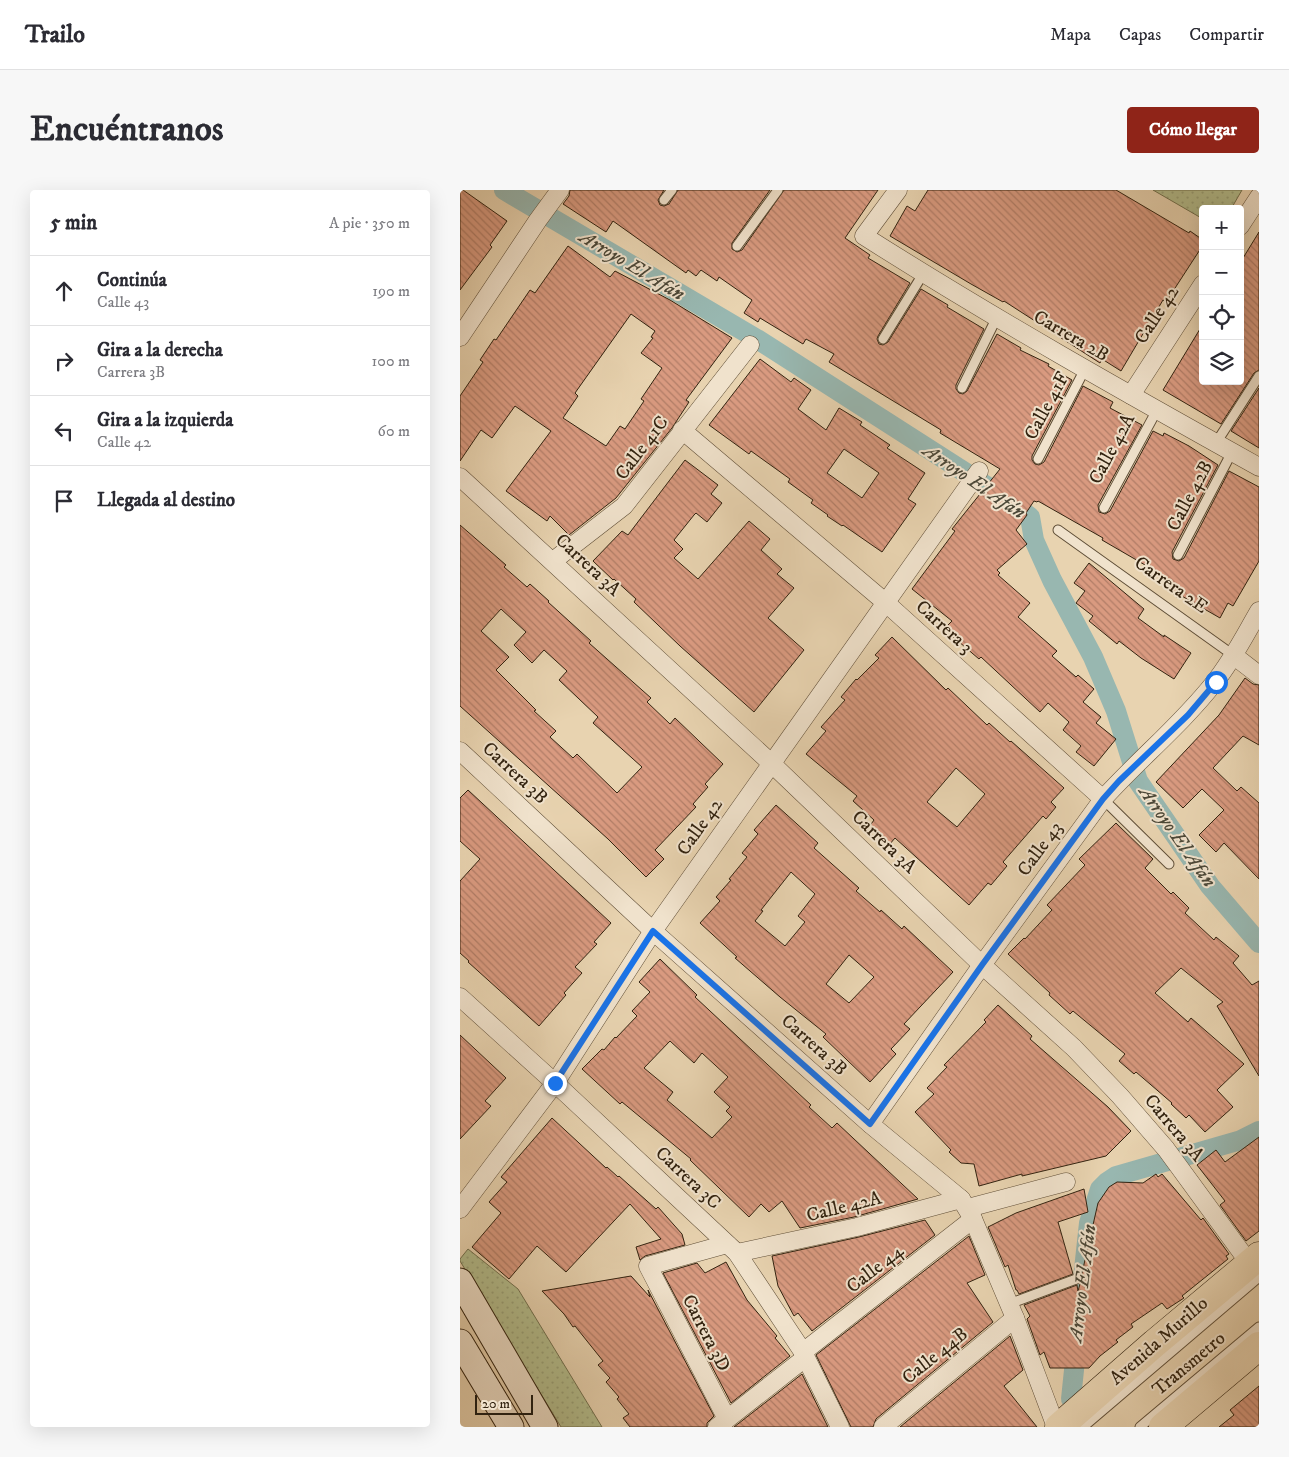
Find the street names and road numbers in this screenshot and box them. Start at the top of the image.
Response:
street label: Calle 42 [1130,281,1185,348]
street label: Carrera 2B [1029,305,1113,367]
street label: Calle 41F [1020,368,1075,444]
street label: Calle 42A [1084,409,1140,488]
street label: Calle 41C [610,411,674,485]
street label: Calle 42B [1162,457,1218,535]
street label: Carrera 3A [550,529,626,602]
street label: Carrera 2E [1130,551,1212,619]
street label: Carrera 3 [911,595,977,659]
street label: Carrera 3B [478,737,552,809]
street label: Calle 42 [672,794,728,860]
street label: Carrera 3A [847,806,922,879]
street label: Calle 43 [1012,817,1068,881]
street label: Carrera 3B [776,1009,852,1081]
street label: Carrera 3A [1139,1090,1209,1167]
street label: Carrera 3C [650,1142,726,1214]
street label: Calle 42A [804,1186,885,1227]
street label: Calle 44 [842,1239,909,1298]
street label: Carrera 3D [677,1291,735,1375]
street label: Avenida Murillo [1105,1292,1213,1390]
street label: Calle 44B [897,1323,973,1389]
street label: Transmetro [1148,1327,1230,1401]

